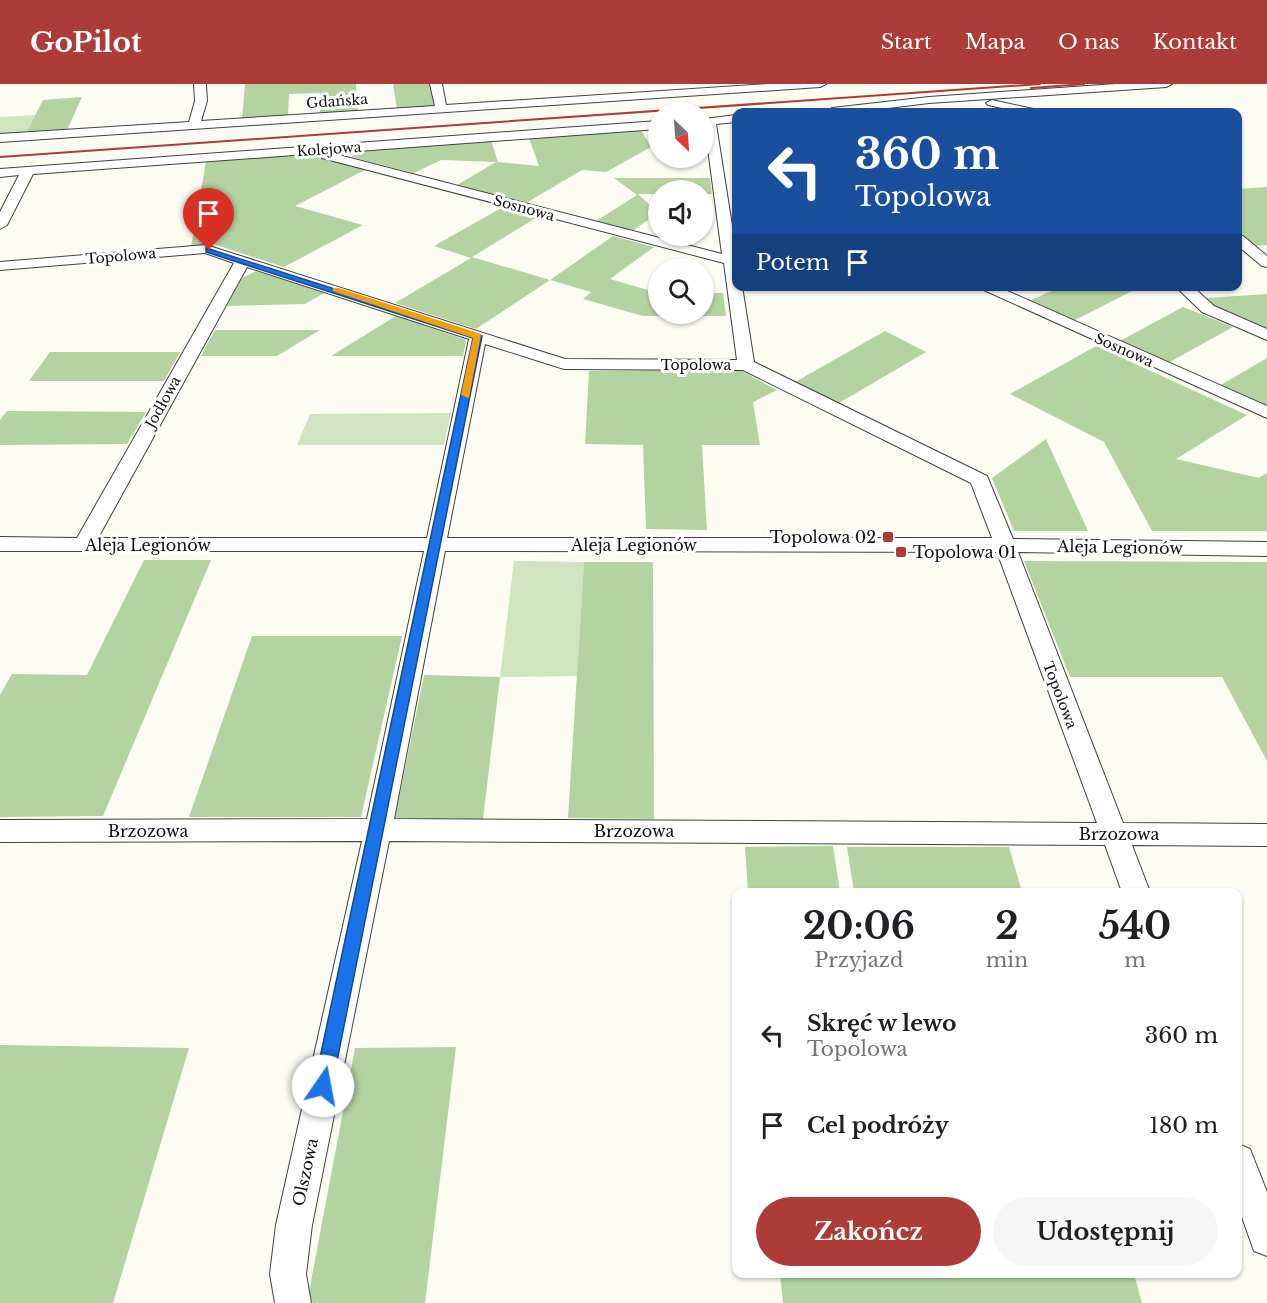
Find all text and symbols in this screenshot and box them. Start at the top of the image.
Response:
text: GoPilot [30,25,142,60]
text: Start [881,29,932,55]
text: Mapa [965,29,1025,55]
text: O nas [1058,29,1120,55]
text: Kontakt [1153,29,1237,55]
street label: Gdańska [306,90,369,112]
north arrow [648,102,714,168]
map controls [648,102,714,324]
text: 360 m [855,128,999,180]
icon: left [756,132,834,210]
street label: Kolejowa [296,138,362,160]
button: sound [648,180,714,246]
text: Topolowa [855,180,991,213]
pin [183,188,234,250]
street label: Sosnowa [491,191,557,225]
icon: arrive [192,197,225,230]
street label: Topolowa [85,244,157,268]
icon: arrive [841,246,874,279]
text: Potem [756,249,829,276]
button: search [648,258,714,324]
street label: Sosnowa [1092,329,1156,371]
street label: Topolowa [661,356,731,374]
street label: Jodłowa [140,373,185,433]
place label: Topolowa 02 [770,527,876,547]
marker: Topolowa 02 [881,530,895,544]
street label: Aleja Legionów [84,535,211,555]
street label: Aleja Legionów [570,535,697,555]
street label: Aleja Legionów [1056,536,1184,558]
place label: Topolowa 01 [913,542,1017,562]
marker: Topolowa 01 [894,545,908,559]
street label: Topolowa [1039,659,1081,731]
street label: Brzozowa [108,821,188,841]
street label: Brzozowa [594,821,674,841]
street label: Brzozowa [1079,824,1159,844]
text: 20:06 [803,904,915,949]
text: 2 [995,904,1019,949]
text: 540 [1099,904,1171,949]
text: Przyjazd [814,948,903,972]
text: min [986,948,1028,972]
text: m [1124,948,1146,972]
text: Skręć w lewo [807,1010,956,1037]
icon: left [756,1019,789,1052]
text: 360 m [1145,1022,1218,1049]
text: Topolowa [807,1037,908,1061]
position arrow [291,1054,355,1118]
icon: arrive [756,1109,789,1142]
text: Cel podróży [807,1112,949,1139]
text: 180 m [1149,1112,1218,1139]
street label: Olszowa [288,1136,322,1208]
button: Zakończ [756,1197,981,1266]
button: Udostępnij [993,1197,1218,1266]

